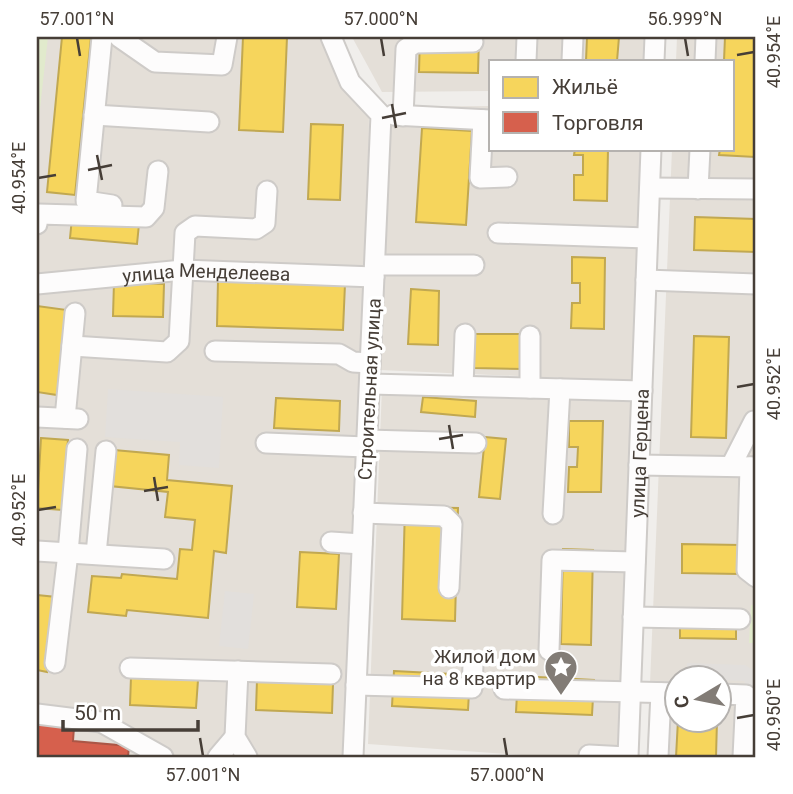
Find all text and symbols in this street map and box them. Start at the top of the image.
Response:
text: 57.001°N [40,8,114,29]
text: 57.000°N [344,8,418,29]
text: 56.999°N [648,8,722,29]
text: 40.954°E [763,16,784,88]
legend [489,60,734,150]
text: Жильё [552,75,618,99]
text: Торговля [552,111,644,135]
text: 40.954°E [8,142,29,214]
street label: улица Менделеева [121,259,291,288]
street label: Строительная улица [353,297,386,481]
text: 40.952°E [763,348,784,420]
street label: улица Герцена [626,388,654,518]
text: 40.952°E [8,474,29,546]
place label: Жилой дом на 8 квартир [422,645,536,690]
place icon: Жилой дом на 8 квартир [542,648,580,697]
north arrow [664,664,734,734]
text: 40.950°E [763,679,784,751]
scale bar [63,689,198,733]
text: С [669,694,694,710]
text: 50 m [74,701,121,725]
text: 57.001°N [166,764,240,785]
text: 57.000°N [470,764,544,785]

